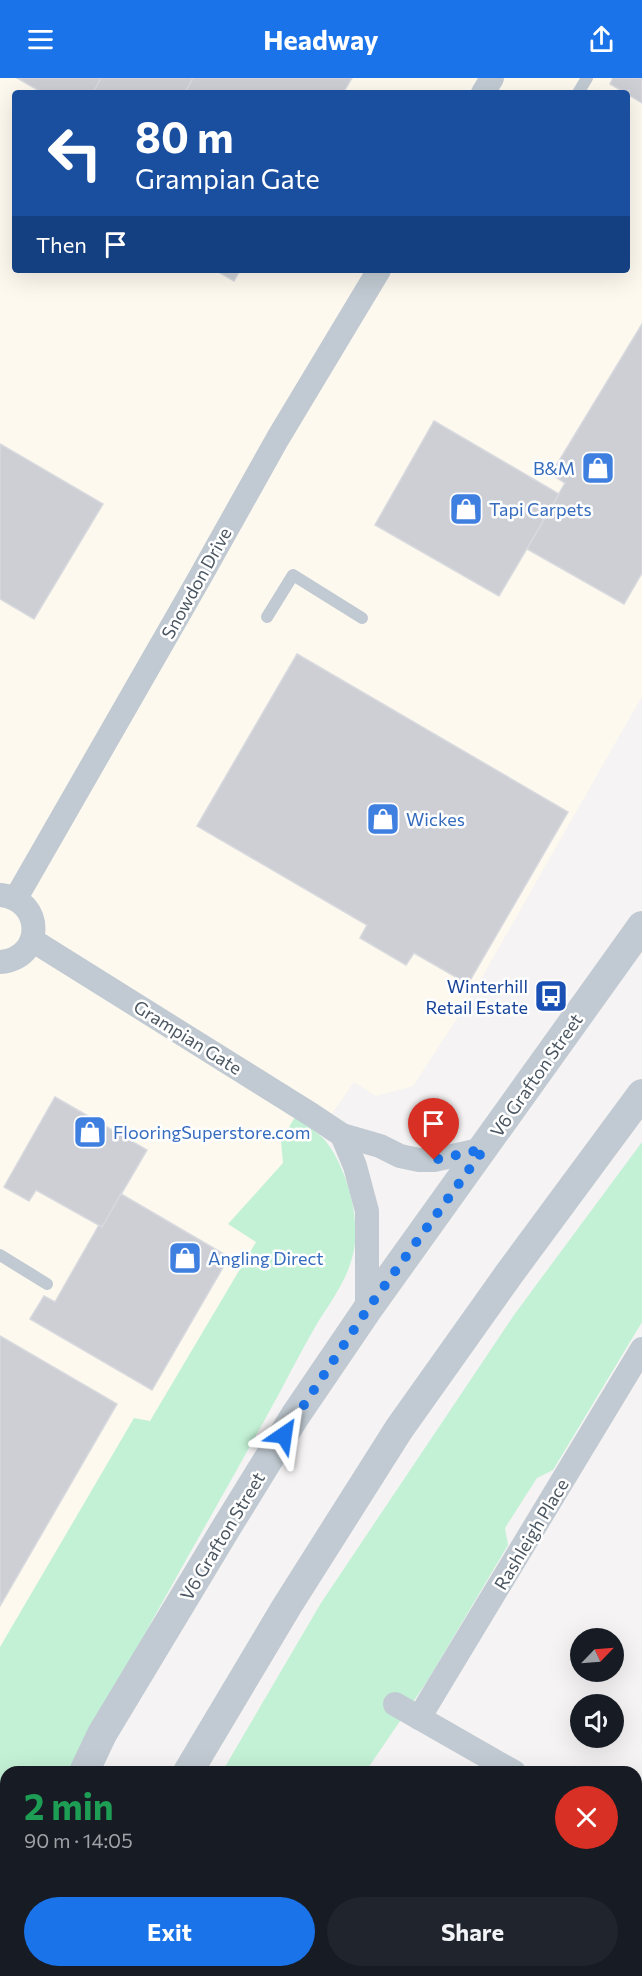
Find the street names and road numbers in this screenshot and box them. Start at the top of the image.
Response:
street label: Snowdon Drive [156,523,236,643]
street label: Grampian Gate [130,995,246,1079]
street label: V6 Grafton Street [485,1009,587,1141]
street label: V6 Grafton Street [175,1468,269,1604]
street label: Rashleigh Place [489,1474,573,1594]

